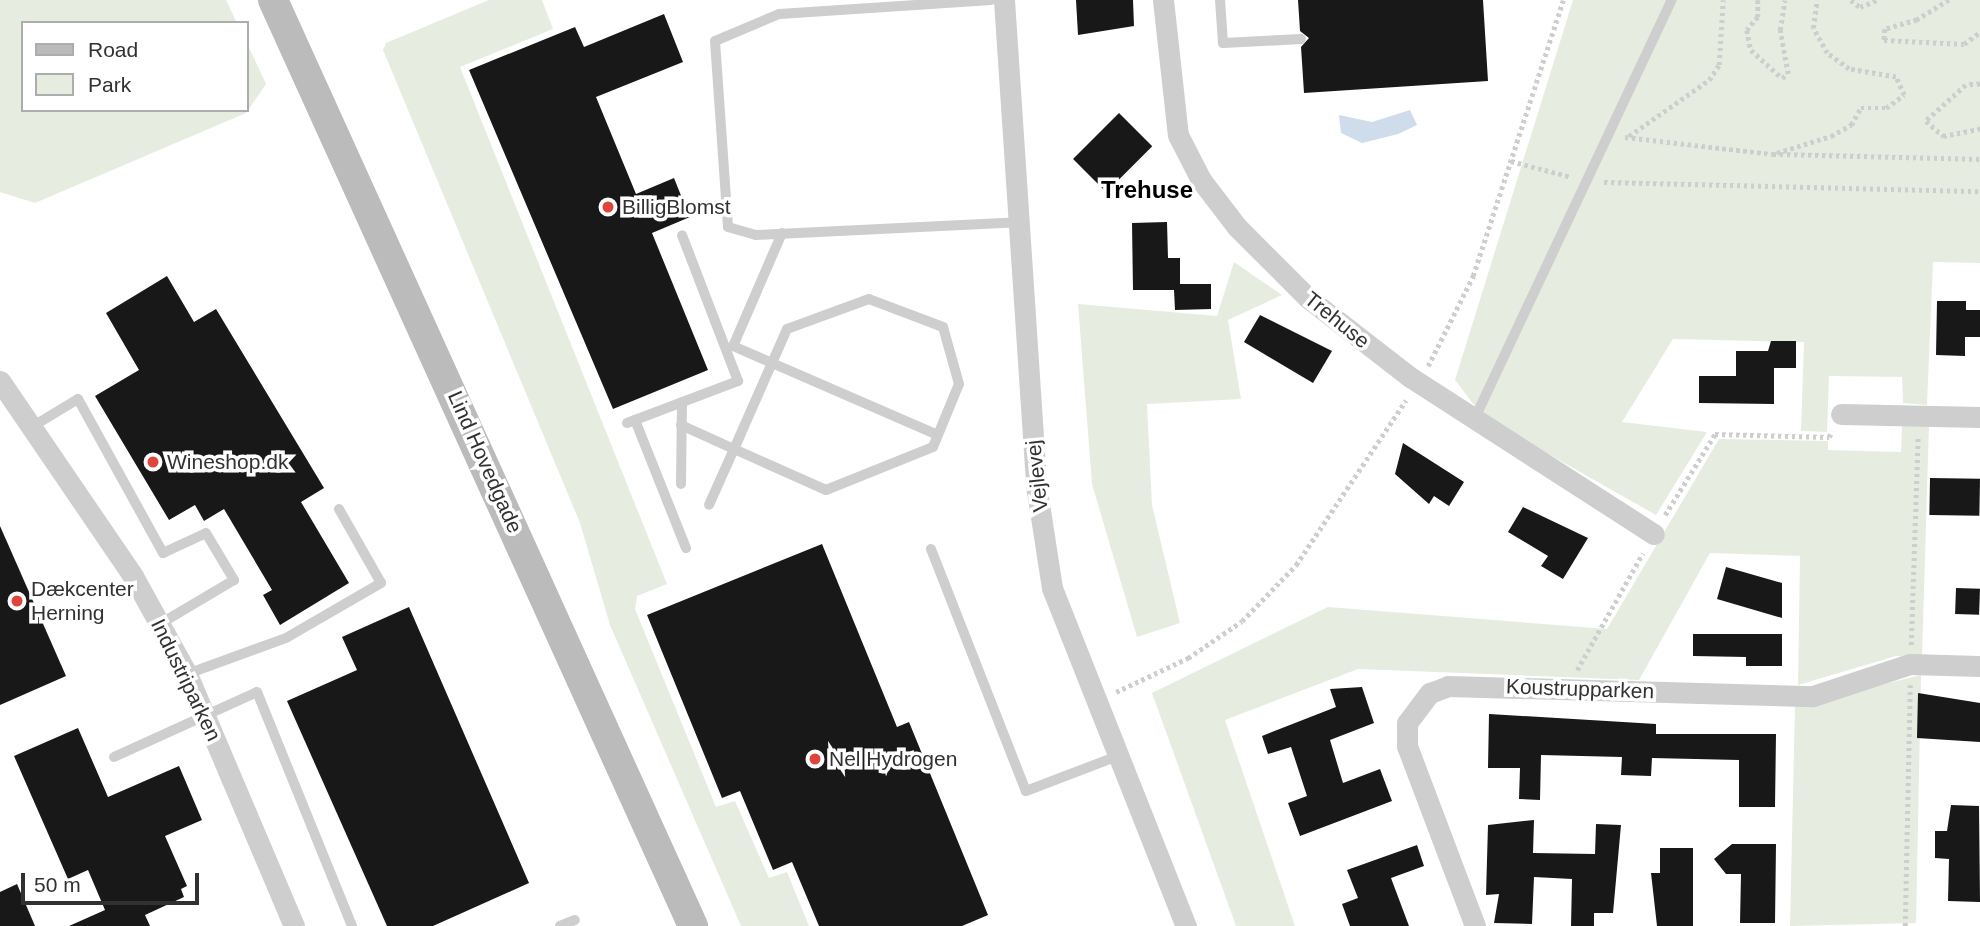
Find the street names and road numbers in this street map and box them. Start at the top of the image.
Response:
street label: Trehuse [1299,286,1375,354]
street label: Lind Hovedgade [442,387,528,537]
street label: Vejlevej [1021,439,1053,513]
street label: Industriparken [146,615,226,745]
street label: Koustrupparken [1505,674,1655,704]

